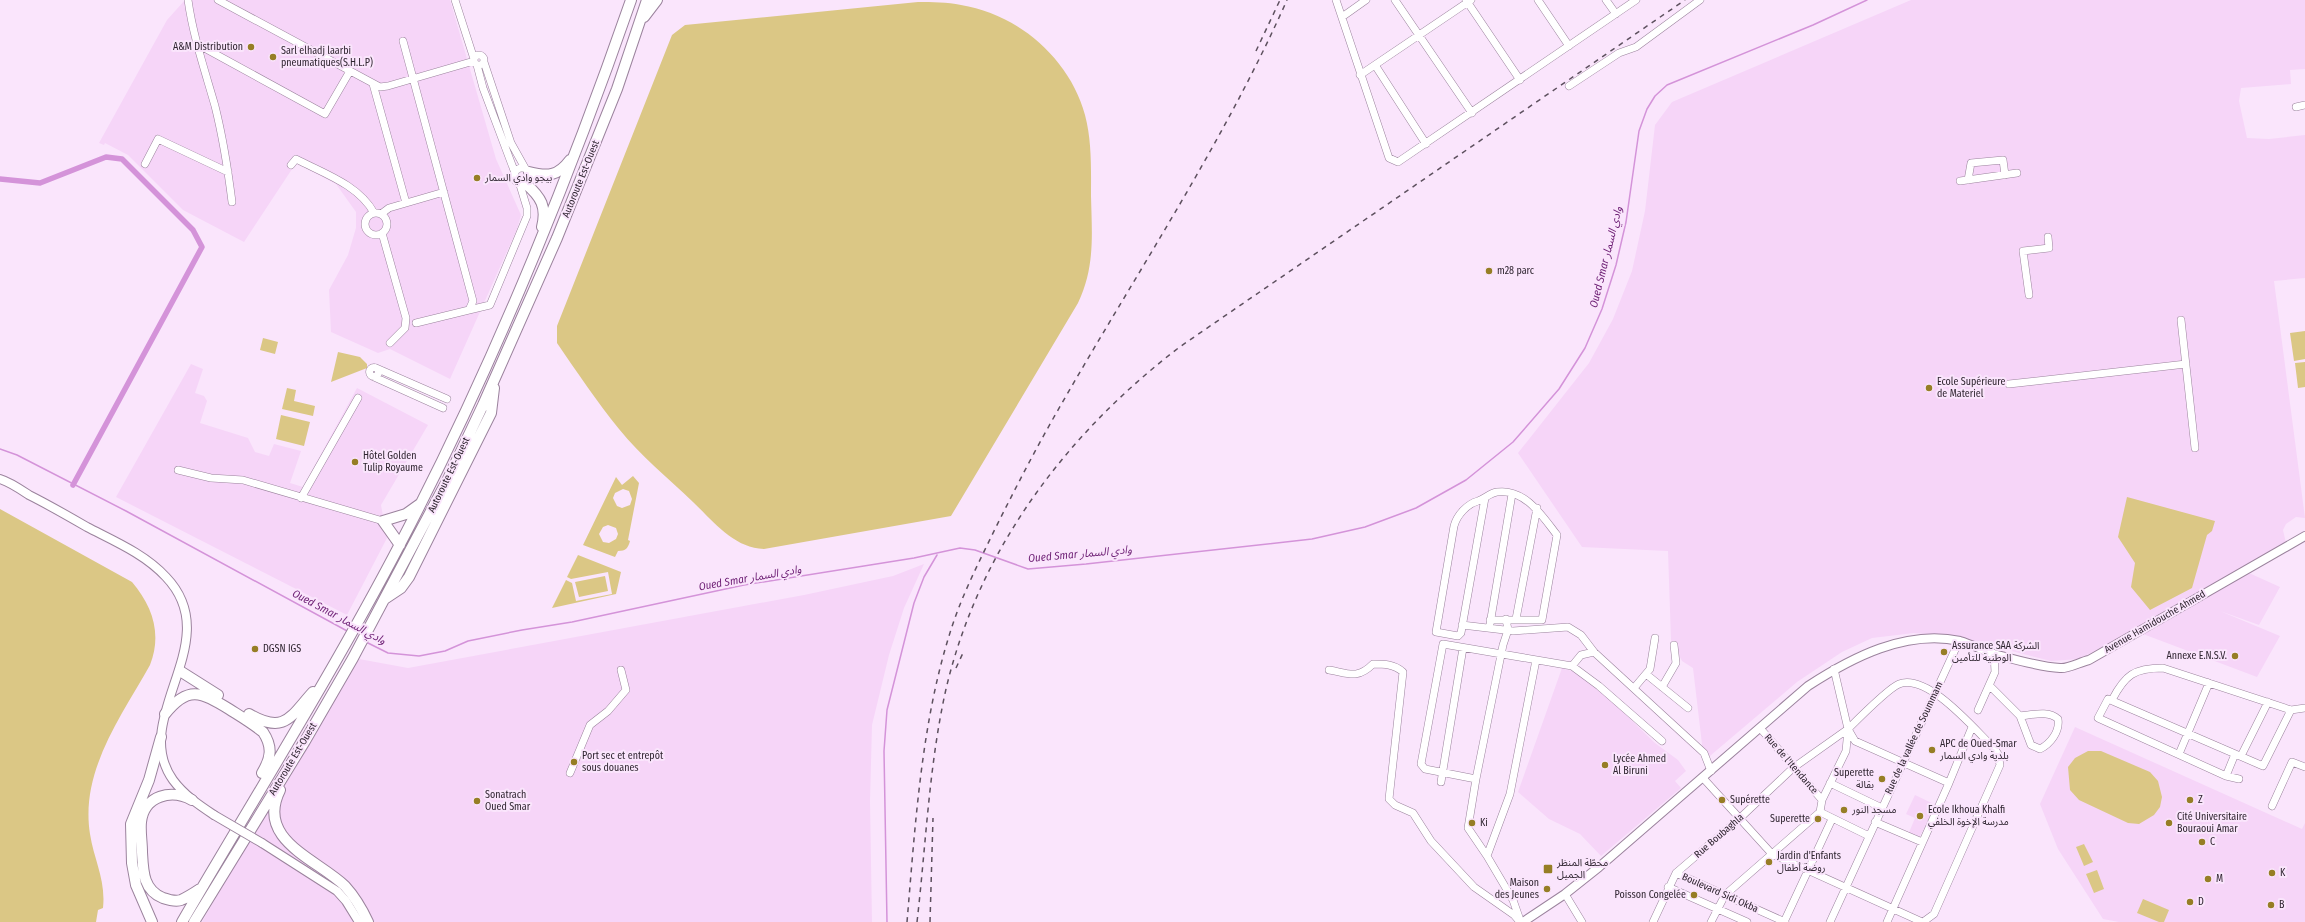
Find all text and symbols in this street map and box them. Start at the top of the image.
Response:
place label: A&M Distribution [173,41,243,53]
marker: A&M Distribution [246,42,256,52]
place label: Sarl elhadj laarbi pneumatiques(S.H.L.P) [281,45,373,69]
marker: Sarl elhadj laarbi pneumatiques(S.H.L.P) [268,52,278,62]
street label: Autoroute Est-Ouest [560,138,602,219]
place label: بيجو وادي السمار [484,172,553,185]
marker: بيجو وادي السمار [472,173,482,183]
water label: Oued Smar وادي السمار [1587,205,1627,310]
place label: m28 parc [1497,265,1535,277]
marker: m28 parc [1484,266,1494,276]
place label: Ecole Supérieure de Materiel [1937,376,2006,400]
marker: Ecole Supérieure de Materiel [1924,383,1934,393]
street label: Autoroute Est-Ouest [426,435,473,515]
place label: Hôtel Golden Tulip Royaume [363,450,423,474]
marker: Hôtel Golden Tulip Royaume [350,457,360,467]
water label: Oued Smar وادي السمار [1028,543,1133,568]
water label: Oued Smar وادي السمار [698,563,803,596]
water label: Oued Smar وادي السمار [289,587,388,649]
street label: Avenue Hamidouche Ahmed [2102,588,2208,656]
place label: Assurance SAA الشركة الوطنية للتأمين [1952,640,2039,664]
place label: DGSN IGS [263,643,301,655]
marker: DGSN IGS [250,644,260,654]
marker: Assurance SAA الشركة الوطنية للتأمين [1939,647,1949,657]
place label: Annexe E.N.S.V. [2166,650,2227,662]
marker: Annexe E.N.S.V. [2230,651,2240,661]
street label: Rue de la vallée de Soummam [1883,680,1945,796]
street label: Autoroute Est-Ouest [267,720,320,797]
street label: Rue de l'Itendance [1762,732,1820,797]
place label: APC de Oued-Smar بلدية وادي السمار [1939,738,2017,763]
marker: APC de Oued-Smar بلدية وادي السمار [1927,745,1937,755]
place label: Port sec et entrepôt sous douanes [582,750,664,774]
place label: Lycée Ahmed Al Biruni [1613,753,1666,777]
marker: Port sec et entrepôt sous douanes [569,757,579,767]
marker: Lycée Ahmed Al Biruni [1600,760,1610,770]
place label: Superette بقالة [1834,767,1874,791]
marker: Superette بقالة [1877,774,1887,784]
place label: Sonatrach Oued Smar [485,789,531,813]
place label: Supérette [1730,794,1770,806]
place label: Z [2198,794,2203,806]
marker: Supérette [1717,795,1727,805]
marker: Z [2185,795,2195,805]
marker: Sonatrach Oued Smar [472,796,482,806]
place label: مسجد النور [1851,804,1897,816]
place label: Ecole Ikhoua Khalfi مدرسة الإخوة الخلفي [1928,804,2009,829]
marker: مسجد النور [1839,805,1849,815]
street label: Rue Boubaghla [1692,811,1746,861]
marker: Ecole Ikhoua Khalfi مدرسة الإخوة الخلفي [1915,811,1925,821]
place label: Cité Universitaire Bouraoui Amar [2177,811,2247,835]
place label: Superette [1770,813,1810,825]
marker: Superette [1813,814,1823,824]
place label: Ki [1480,817,1488,829]
marker: Ki [1467,818,1477,828]
marker: Cité Universitaire Bouraoui Amar [2164,818,2174,828]
place label: C [2210,836,2215,848]
marker: C [2197,837,2207,847]
place label: Jardin d'Enfants روضة أطفال [1777,850,1841,874]
place label: محطّة المنظر الجميل [1556,857,1608,881]
marker: Jardin d'Enfants روضة أطفال [1764,857,1774,867]
marker: محطّة المنظر الجميل [1542,863,1554,875]
place label: K [2280,867,2286,879]
marker: K [2267,868,2277,878]
street label: Boulevard Sidi Okba [1680,871,1760,915]
place label: M [2216,873,2223,885]
marker: M [2203,874,2213,884]
place label: Maison des Jeunes [1495,877,1539,901]
marker: Maison des Jeunes [1542,884,1552,894]
place label: Poisson Congelée [1615,889,1686,901]
marker: Poisson Congelée [1689,890,1699,900]
place label: D [2198,896,2204,908]
marker: D [2185,897,2195,907]
place label: B [2279,899,2285,911]
marker: B [2266,900,2276,910]

